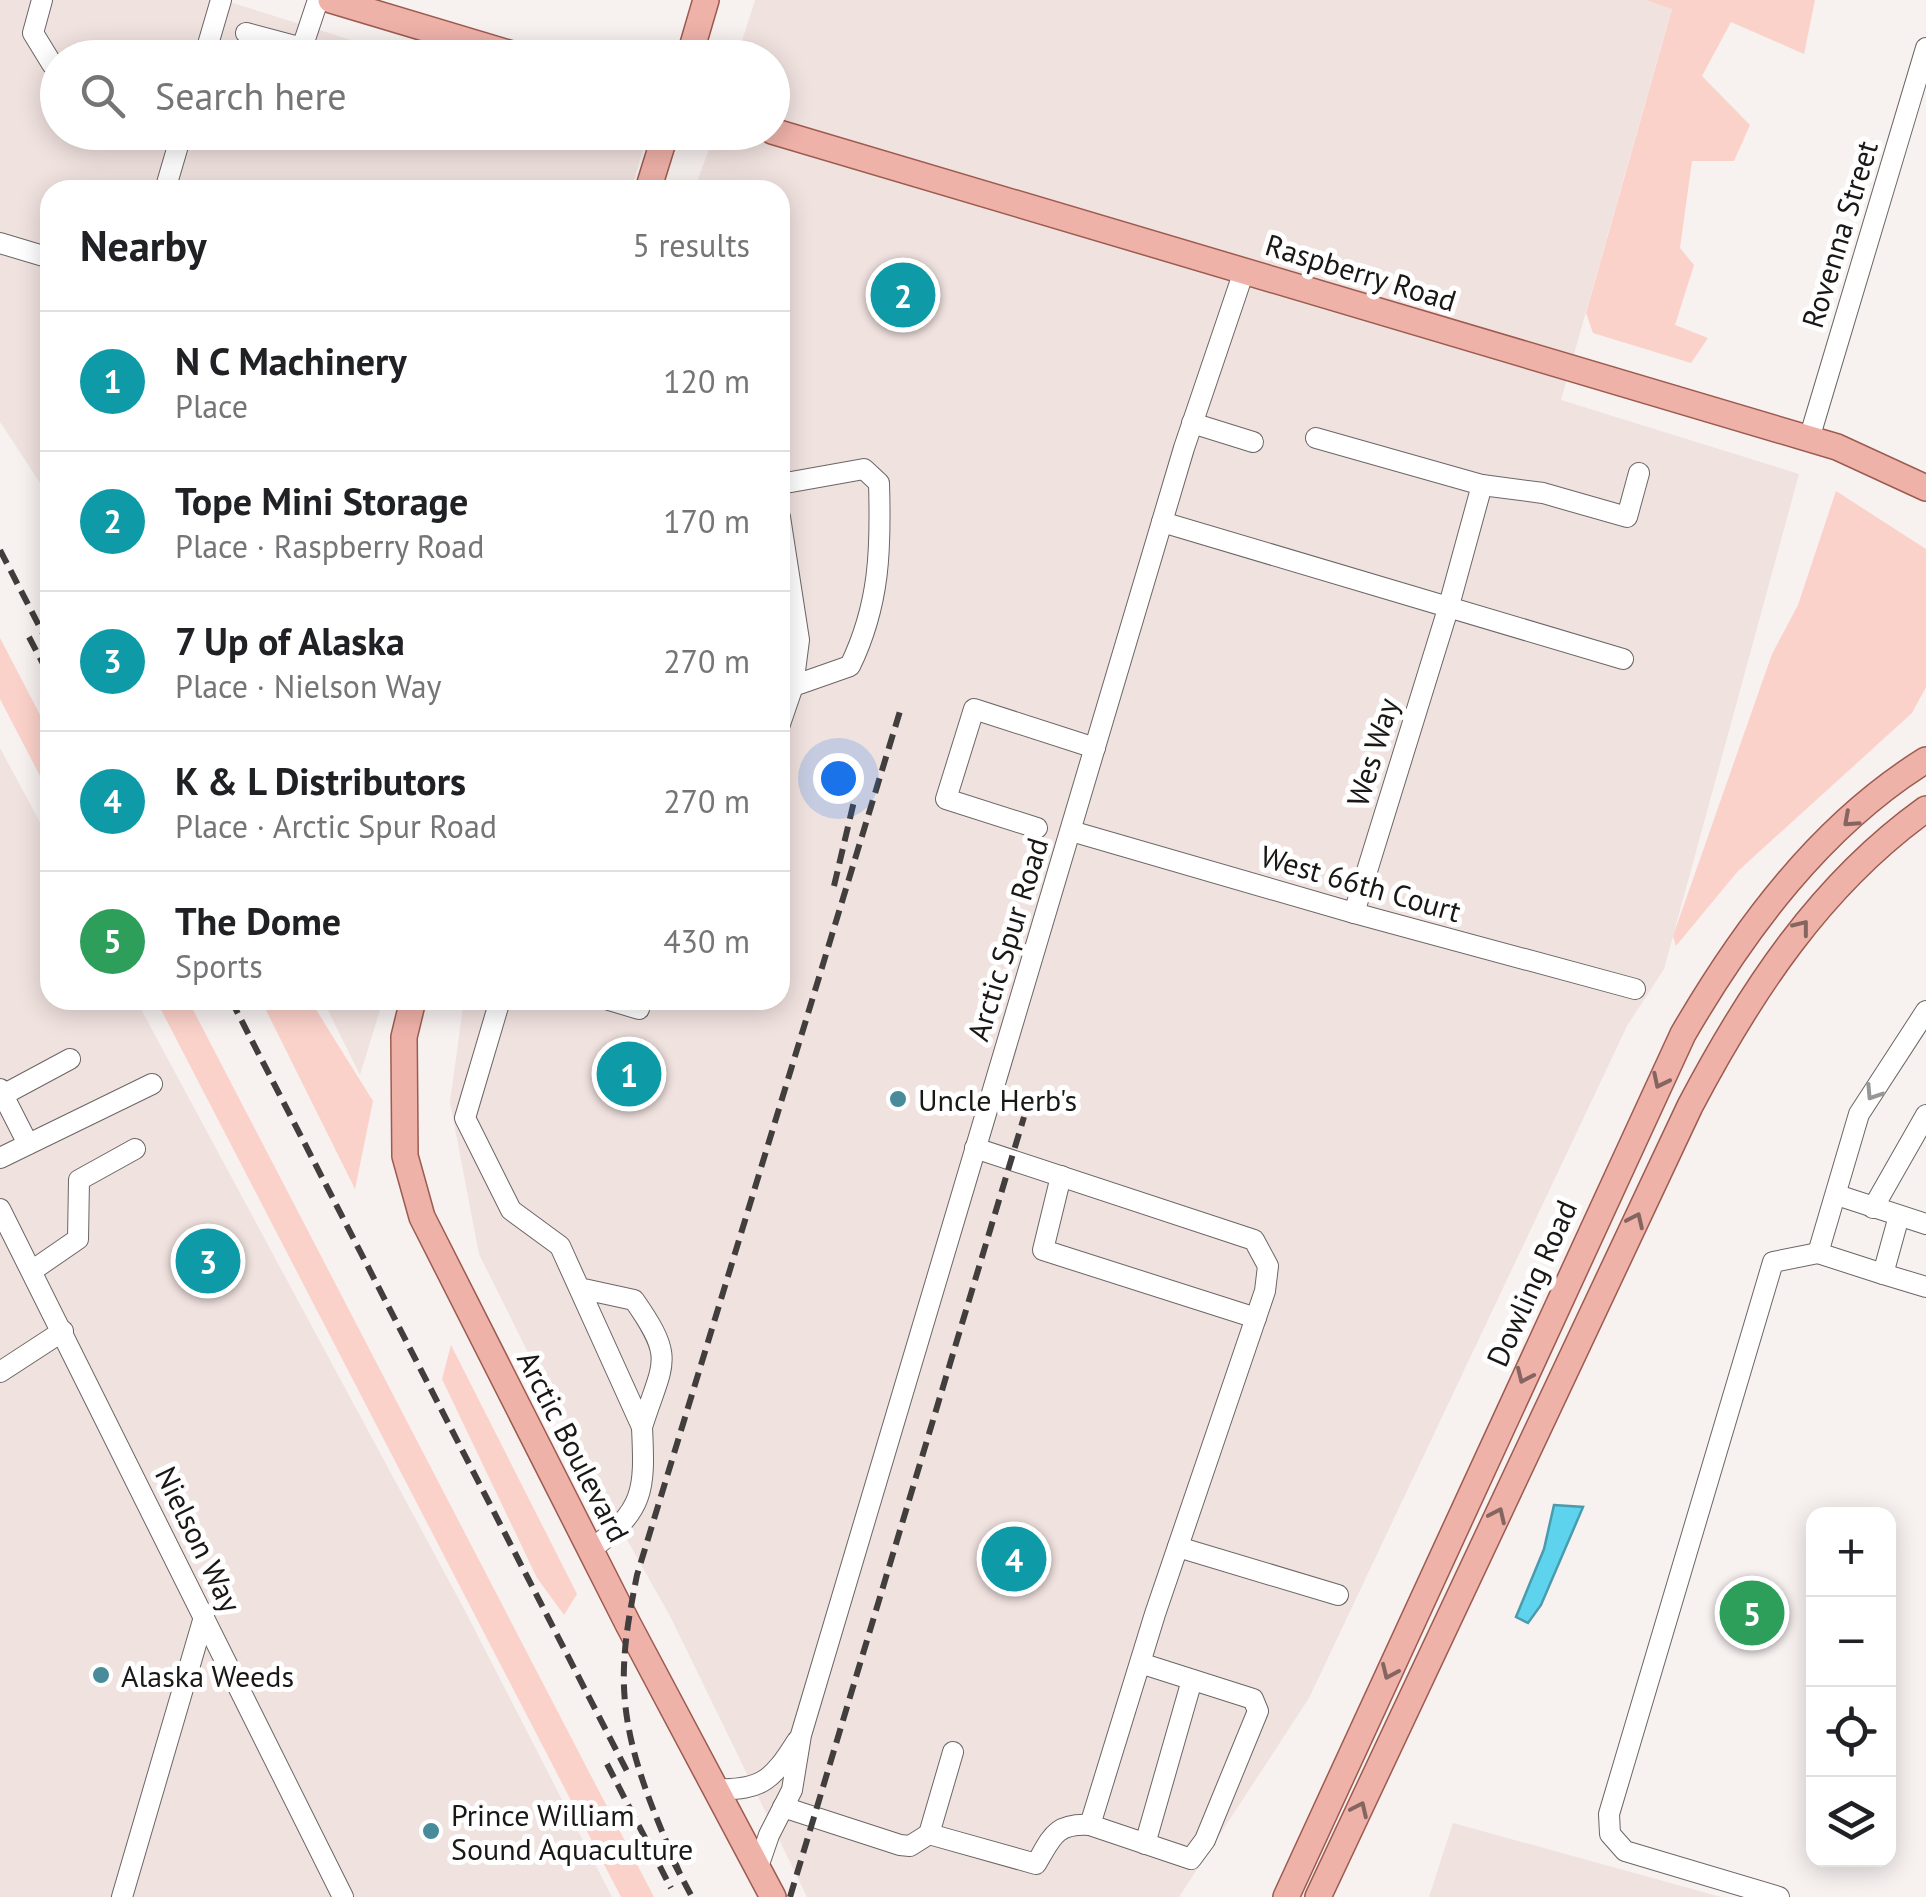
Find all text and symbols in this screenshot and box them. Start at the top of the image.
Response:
search box [40,40,790,150]
icon: search [75,68,130,123]
text: Search here [155,71,347,120]
street label: Rovenna Street [1792,136,1886,332]
text: Nearby [80,218,207,273]
text: 5 results [632,224,750,266]
street label: Raspberry Road [1261,224,1461,320]
pin: 2 [870,258,936,332]
text: N C Machinery [175,336,407,385]
text: 1 [103,360,122,402]
text: 120 m [663,360,750,402]
text: Place [175,385,248,427]
text: Tope Mini Storage [175,476,468,525]
text: 2 [103,500,122,542]
text: 170 m [663,500,750,542]
text: Place · Raspberry Road [175,525,484,567]
text: 7 Up of Alaska [175,616,405,665]
text: 3 [103,640,122,682]
text: 270 m [663,640,750,682]
text: Place · Nielson Way [175,665,441,707]
street label: Wes Way [1337,693,1407,811]
your location [813,753,864,804]
text: K & L Distributors [175,756,466,805]
text: 4 [103,780,122,822]
text: 270 m [663,780,750,822]
text: Place · Arctic Spur Road [175,805,497,847]
one-way arrow [1843,808,1862,826]
street label: Arctic Spur Road [958,833,1056,1045]
street label: West 66th Court [1256,836,1466,930]
text: The Dome [175,896,341,945]
text: 5 [103,920,122,962]
text: 430 m [663,920,750,962]
one-way arrow [1790,920,1808,938]
text: Sports [175,945,263,987]
pin: 1 [596,1036,662,1112]
one-way arrow [1652,1071,1672,1089]
place label: Uncle Herb's [918,1080,1077,1119]
one-way arrow [1866,1082,1885,1100]
marker: Uncle Herb's [887,1088,909,1110]
street label: Dowling Road [1477,1194,1585,1372]
one-way arrow [1623,1213,1643,1231]
pin: 3 [176,1224,240,1298]
street label: Arctic Boulevard [509,1344,639,1548]
one-way arrow [1516,1366,1536,1384]
street label: Nielson Way [147,1460,251,1618]
one-way arrow [1485,1507,1505,1525]
map controls [1806,1507,1896,1867]
button: + [1806,1507,1896,1597]
pin: 4 [982,1522,1046,1596]
pin: 5 [1720,1576,1784,1650]
button: − [1806,1597,1896,1687]
place label: Alaska Weeds [121,1656,294,1695]
one-way arrow [1382,1662,1402,1680]
marker: Alaska Weeds [90,1664,112,1686]
button: locate [1806,1687,1896,1777]
button: layers [1806,1777,1896,1867]
place label: Prince William Sound Aquaculture [451,1795,693,1868]
one-way arrow [1347,1801,1367,1819]
marker: Prince William Sound Aquaculture [420,1820,442,1842]

